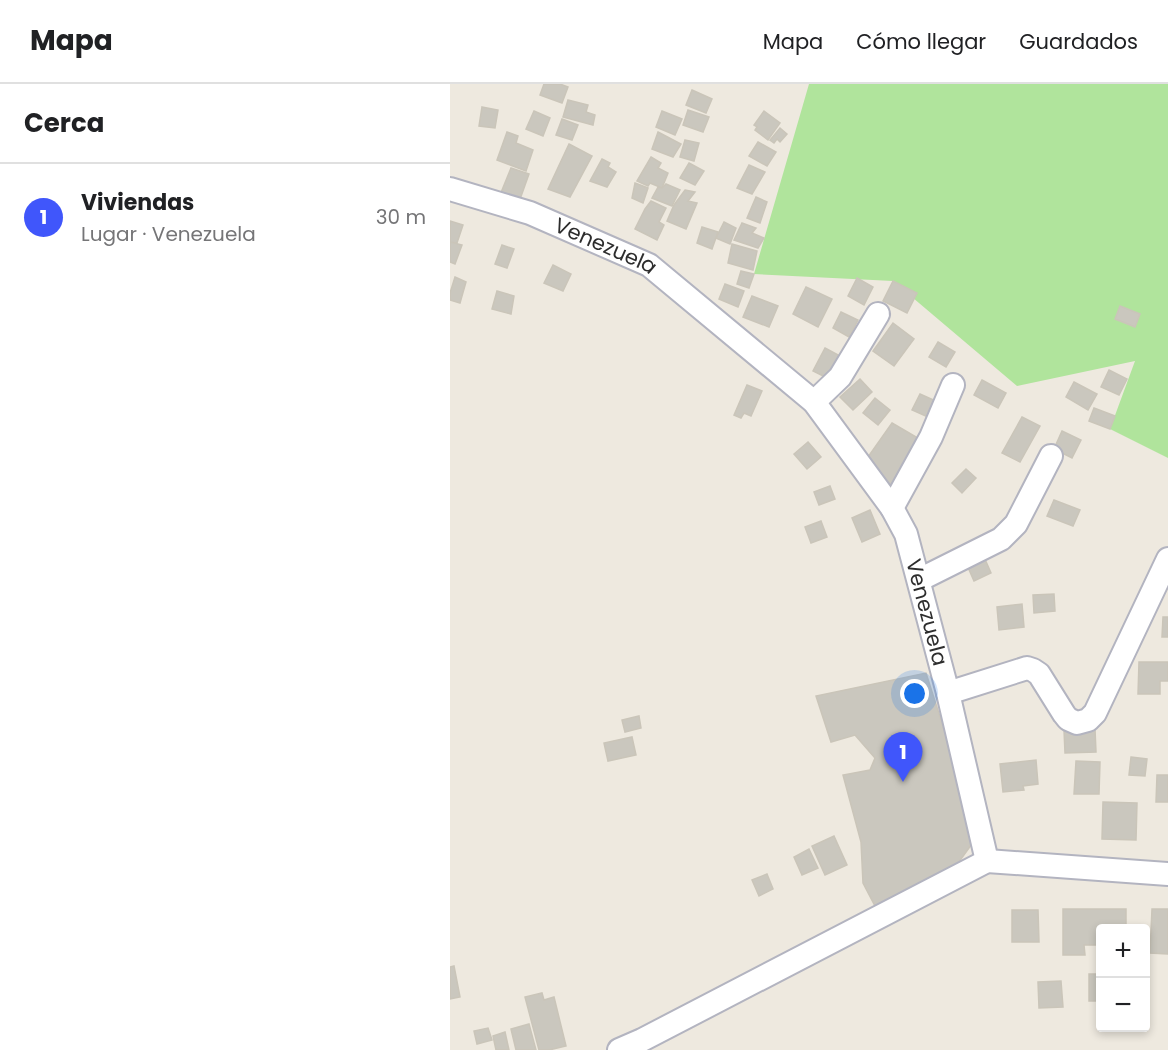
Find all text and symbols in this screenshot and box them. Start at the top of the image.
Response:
text: Mapa [30,21,113,60]
text: Mapa [763,27,823,56]
text: Cómo llegar [856,27,986,56]
text: Guardados [1019,27,1138,56]
text: Cerca [24,105,104,141]
text: Viviendas [81,187,194,218]
text: 1 [40,203,47,231]
text: 30 m [376,203,426,231]
street label: Venezuela [550,210,664,280]
text: Lugar · Venezuela [81,220,256,248]
street label: Venezuela [899,556,955,669]
your location [900,679,929,708]
pin: 1 [884,732,922,782]
map controls [1096,924,1150,1032]
button: + [1096,924,1150,978]
button: − [1096,978,1150,1032]

